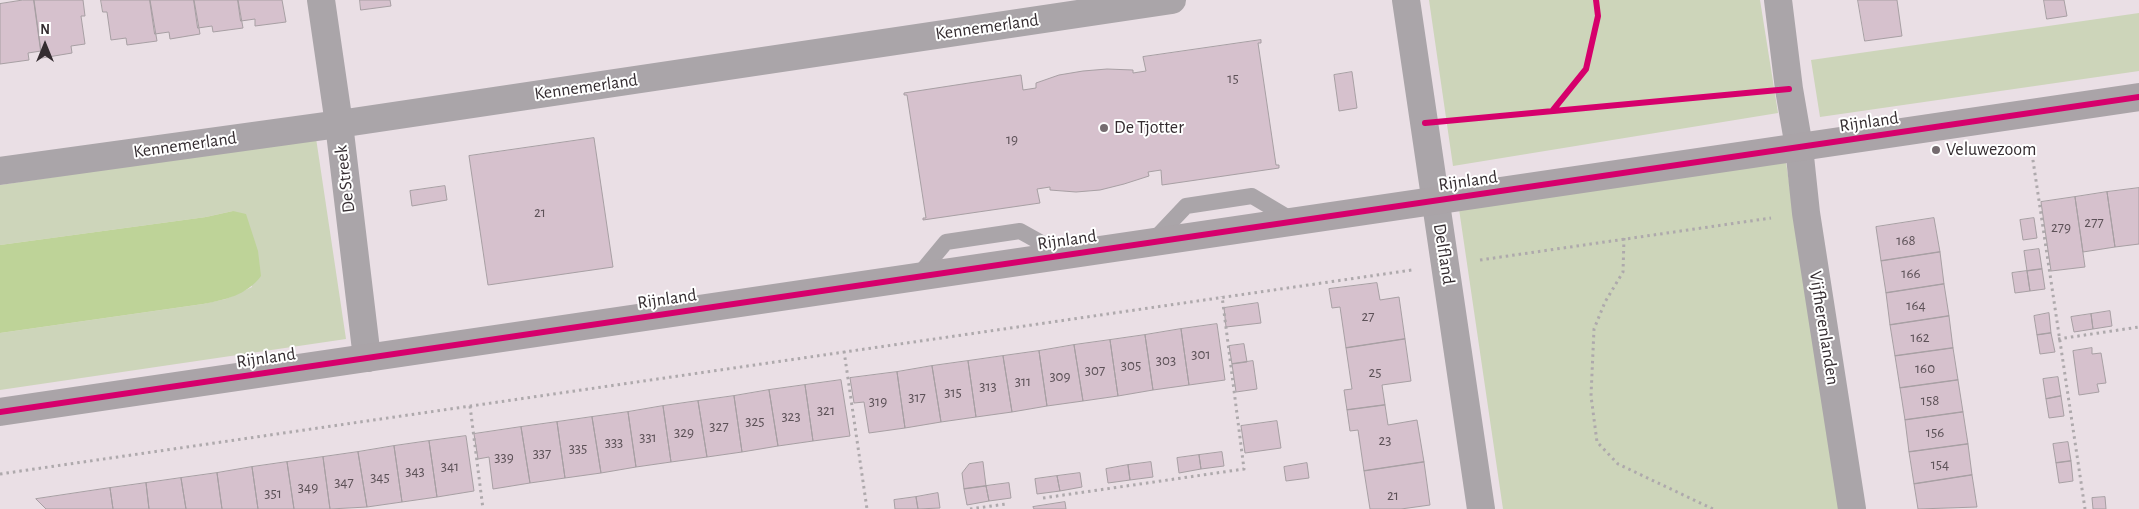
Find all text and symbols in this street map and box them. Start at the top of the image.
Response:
street label: Kennemerland [934,9,1040,45]
north arrow [20,20,70,70]
text: N [40,23,50,37]
street label: Kennemerland [533,69,639,105]
house number: 15 [1227,69,1239,87]
street label: Rijnland [1838,107,1900,137]
place label: De Tjotter [1114,117,1184,139]
marker: De Tjotter [1098,122,1110,134]
street label: Kennemerland [132,127,238,163]
house number: 19 [1006,130,1018,148]
place label: Veluwezoom [1946,139,2036,161]
street label: De Streek [330,144,360,214]
marker: Veluwezoom [1930,144,1942,156]
street label: Rijnland [1437,166,1499,196]
house number: 21 [534,203,546,221]
house number: 277 [2084,213,2104,231]
house number: 279 [2051,218,2071,236]
street label: Delfland [1429,222,1459,286]
street label: Rijnland [1036,225,1098,255]
house number: 168 [1896,231,1916,249]
house number: 166 [1901,264,1921,282]
street label: Vijfherenlanden [1804,270,1844,386]
street label: Rijnland [636,284,698,314]
house number: 164 [1906,296,1926,314]
house number: 27 [1361,307,1375,325]
house number: 162 [1910,328,1930,346]
street label: Rijnland [235,343,297,373]
house number: 301 [1191,345,1211,363]
house number: 303 [1156,351,1176,369]
house number: 305 [1121,356,1141,374]
house number: 160 [1915,359,1935,377]
house number: 307 [1085,361,1105,379]
house number: 25 [1368,363,1382,381]
house number: 309 [1049,367,1071,385]
house number: 311 [1015,372,1031,390]
house number: 313 [979,377,997,395]
house number: 315 [944,383,962,401]
house number: 317 [908,388,926,406]
house number: 158 [1921,391,1939,409]
house number: 319 [869,392,887,410]
house number: 321 [817,401,835,419]
house number: 323 [781,407,801,425]
house number: 325 [745,412,765,430]
house number: 327 [709,417,729,435]
house number: 329 [674,423,694,441]
house number: 156 [1926,423,1944,441]
house number: 331 [639,428,657,446]
house number: 23 [1378,431,1392,449]
house number: 333 [605,433,623,451]
house number: 335 [569,439,587,457]
house number: 337 [533,444,551,462]
house number: 339 [494,448,514,466]
house number: 154 [1931,455,1949,473]
house number: 341 [441,457,459,475]
house number: 343 [405,462,425,480]
house number: 345 [370,468,390,486]
house number: 347 [334,473,354,491]
house number: 349 [298,478,318,496]
house number: 351 [264,484,282,502]
house number: 21 [1387,486,1399,504]

